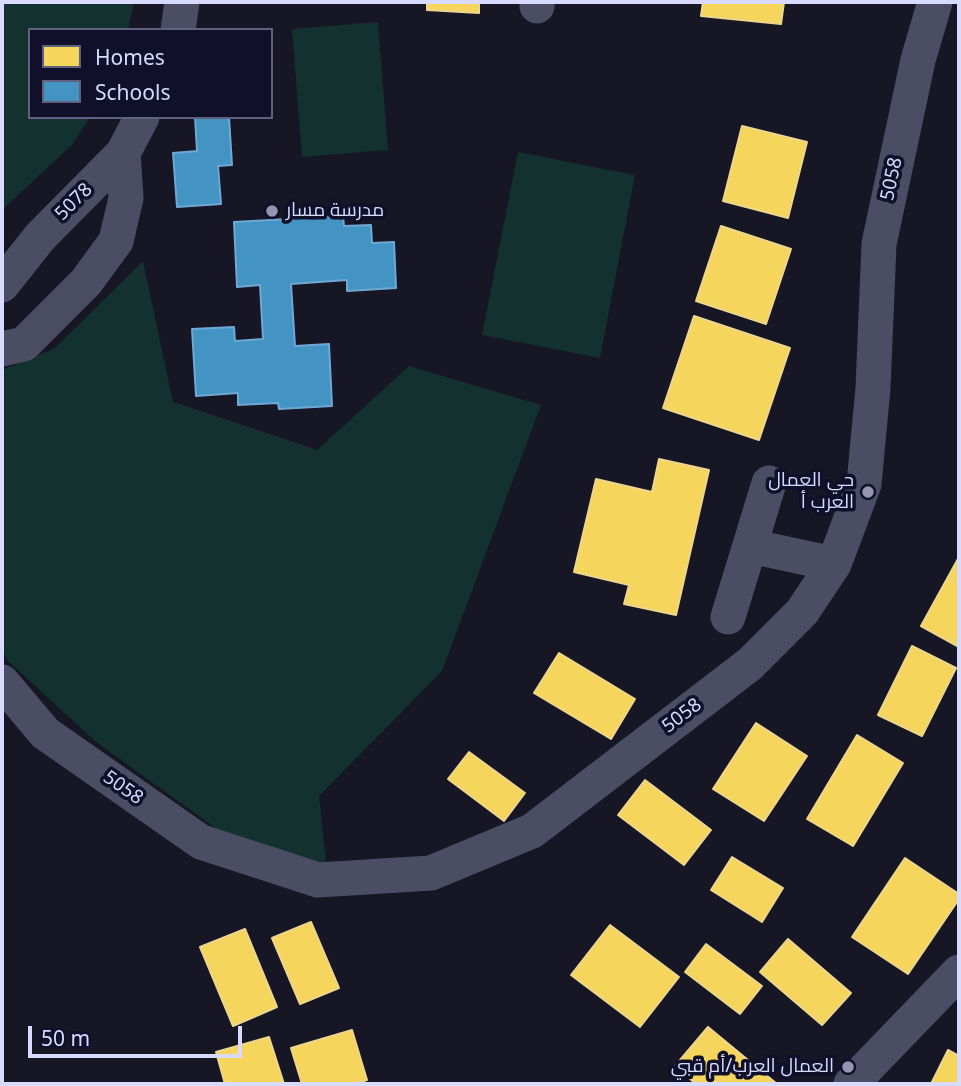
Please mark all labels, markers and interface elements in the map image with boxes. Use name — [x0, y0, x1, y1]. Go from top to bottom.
legend — [28, 28, 273, 119]
text: Homes — [95, 43, 165, 71]
text: Schools — [95, 78, 170, 106]
street label: 5058 — [876, 155, 908, 203]
street label: 5078 — [51, 179, 97, 225]
place label: مدرسة مسار — [286, 200, 384, 222]
marker: مدرسة مسار — [264, 203, 280, 219]
place label: حي العمال العرب أ — [768, 470, 854, 514]
marker: حي العمال العرب أ — [860, 484, 876, 500]
street label: 5058 — [658, 694, 706, 738]
street label: 5058 — [99, 766, 147, 810]
scale bar — [32, 1012, 245, 1056]
text: 50 m — [41, 1024, 90, 1052]
place label: العمال العرب/أم قبي — [671, 1056, 834, 1078]
marker: العمال العرب/أم قبي — [840, 1059, 856, 1075]

